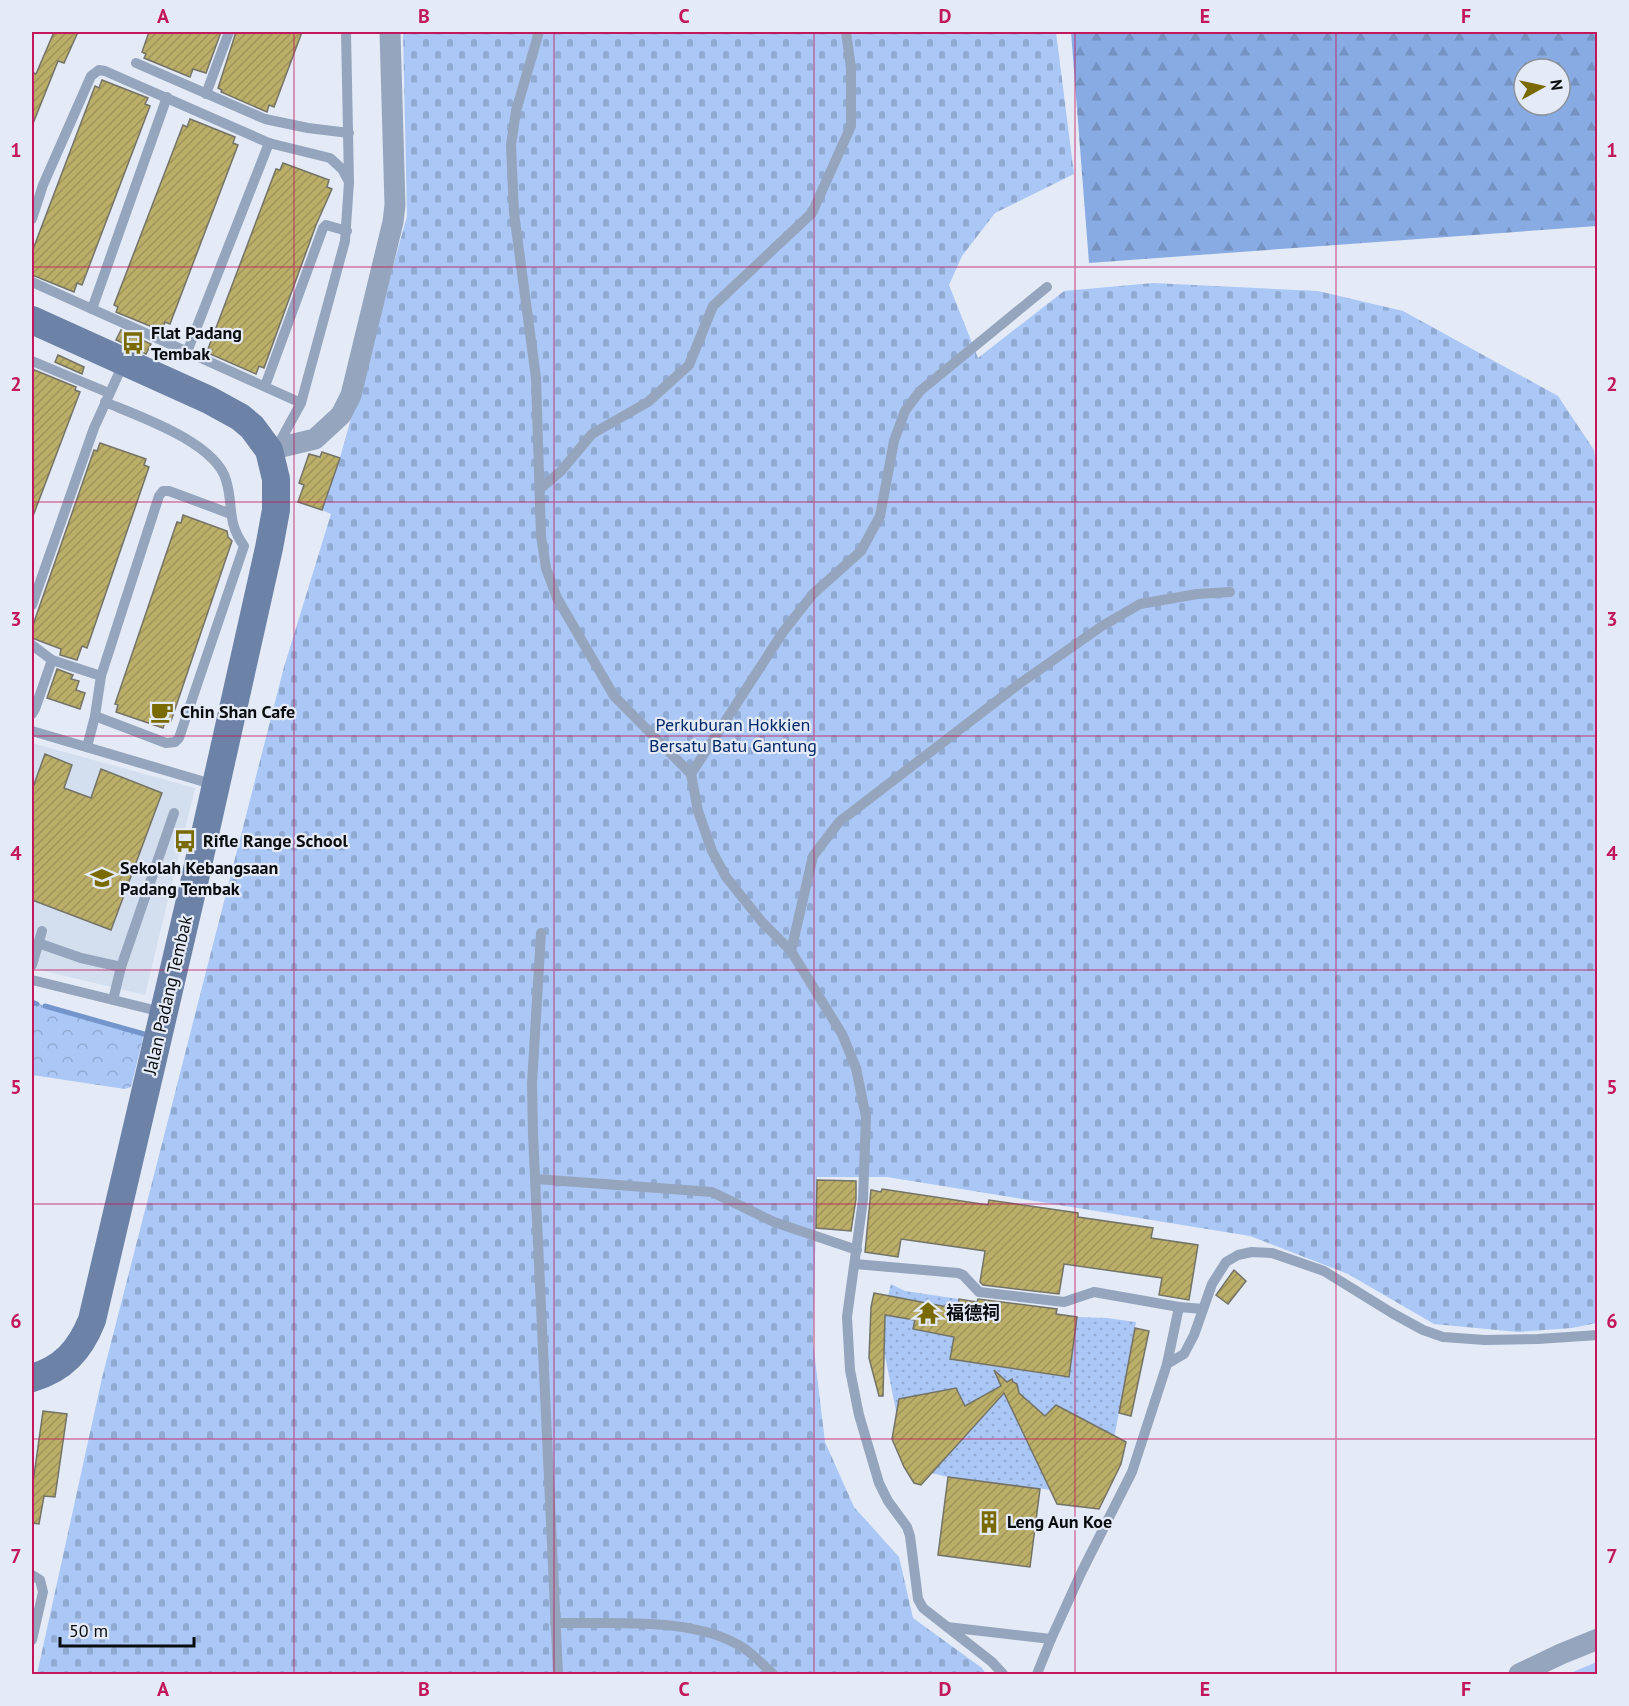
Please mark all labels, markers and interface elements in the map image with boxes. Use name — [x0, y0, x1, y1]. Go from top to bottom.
text: A — [157, 3, 170, 29]
text: B — [418, 3, 430, 29]
text: C — [678, 3, 690, 29]
text: D — [939, 3, 952, 29]
text: E — [1200, 3, 1210, 29]
text: F — [1461, 3, 1471, 29]
north arrow — [1512, 57, 1572, 117]
text: N — [1546, 78, 1567, 92]
text: 1 — [10, 137, 22, 163]
text: 1 — [1606, 137, 1618, 163]
place label: Flat Padang Tembak — [151, 321, 242, 365]
bus stop icon: Flat Padang Tembak — [120, 330, 146, 356]
text: 2 — [10, 371, 22, 397]
text: 2 — [1606, 371, 1618, 397]
text: 3 — [10, 606, 22, 632]
text: 3 — [1606, 606, 1618, 632]
cafe icon: Chin Shan Cafe — [149, 699, 175, 725]
place label: Chin Shan Cafe — [180, 700, 295, 723]
park label: Perkuburan Hokkien Bersatu Batu Gantung — [649, 713, 817, 757]
bus stop icon: Rifle Range School — [172, 828, 198, 854]
place label: Rifle Range School — [203, 829, 348, 852]
text: 4 — [10, 840, 22, 866]
text: 4 — [1606, 840, 1618, 866]
place label: Sekolah Kebangsaan Padang Tembak — [120, 856, 278, 900]
school or university icon: Sekolah Kebangsaan Padang Tembak — [89, 865, 115, 891]
street label: Jalan Padang Tembak — [138, 913, 197, 1078]
text: 5 — [10, 1074, 22, 1100]
text: 5 — [1606, 1074, 1618, 1100]
temple icon: 福德祠 — [915, 1300, 941, 1326]
place label: 福德祠 — [946, 1301, 1000, 1324]
text: 6 — [10, 1308, 22, 1334]
text: 6 — [1606, 1308, 1618, 1334]
building icon: Leng Aun Koe — [976, 1509, 1002, 1535]
place label: Leng Aun Koe — [1007, 1510, 1112, 1533]
text: 7 — [10, 1543, 22, 1569]
text: 7 — [1606, 1543, 1618, 1569]
scale bar — [60, 1610, 194, 1648]
text: 50 m — [69, 1619, 108, 1642]
text: A — [157, 1676, 170, 1702]
text: B — [418, 1676, 430, 1702]
text: C — [678, 1676, 690, 1702]
text: D — [939, 1676, 952, 1702]
text: E — [1200, 1676, 1210, 1702]
text: F — [1461, 1676, 1471, 1702]

